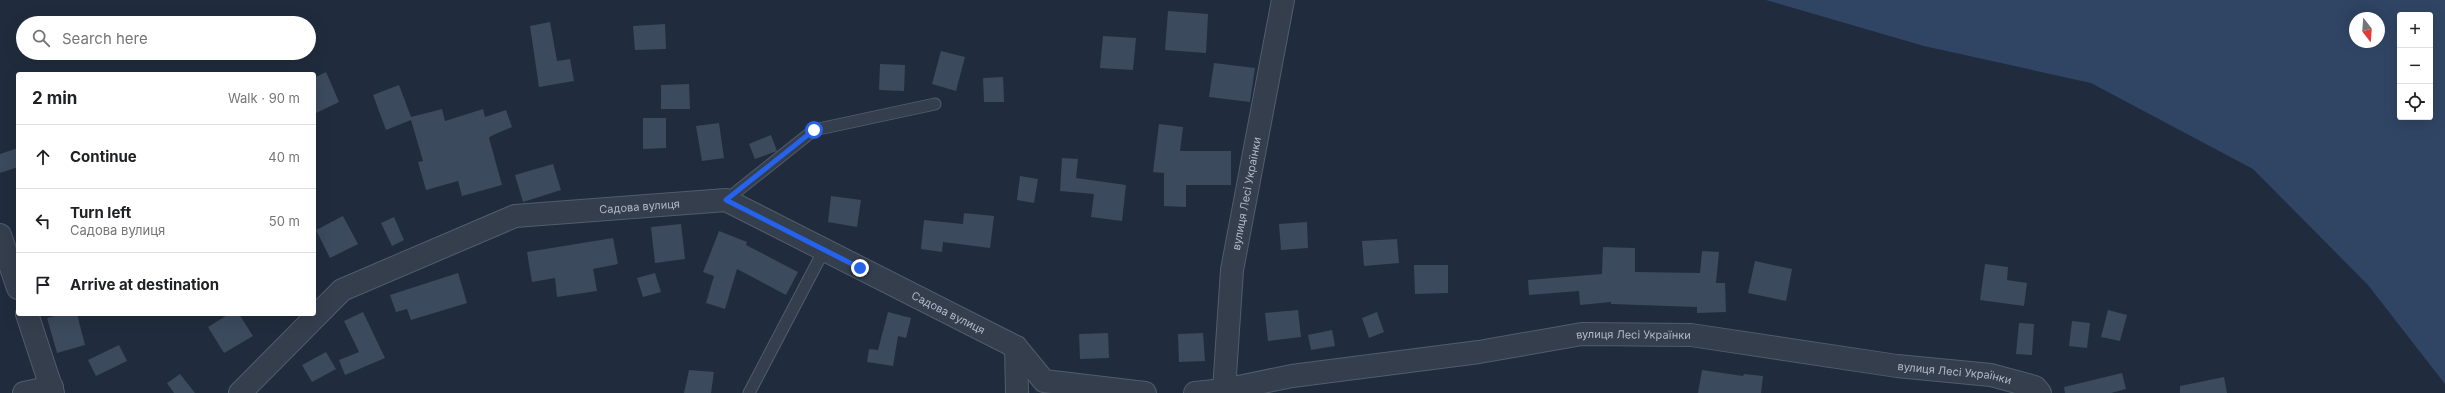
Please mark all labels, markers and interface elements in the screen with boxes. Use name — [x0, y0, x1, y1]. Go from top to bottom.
north arrow — [2349, 12, 2385, 48]
map controls — [2397, 12, 2433, 120]
button: + — [2397, 12, 2433, 48]
search box — [16, 16, 316, 60]
icon: search — [30, 27, 52, 49]
text: Search here — [62, 29, 148, 48]
button: − — [2397, 48, 2433, 84]
button: locate — [2397, 84, 2433, 120]
text: 2 min — [32, 88, 77, 108]
text: Walk · 90 m — [228, 90, 300, 106]
route start — [805, 121, 823, 139]
street label: вулиця Лесі Українки — [1229, 136, 1264, 251]
icon: ahead — [32, 146, 54, 168]
text: Continue — [70, 147, 137, 166]
text: 40 m — [268, 149, 300, 165]
street label: Садова вулиця — [599, 197, 680, 217]
text: Turn left — [70, 203, 131, 222]
icon: left — [32, 210, 54, 232]
text: 50 m — [269, 213, 300, 229]
text: Садова вулиця — [70, 222, 165, 238]
route end — [851, 259, 869, 277]
icon: arrive — [32, 274, 54, 296]
text: Arrive at destination — [70, 275, 219, 294]
street label: Садова вулиця — [909, 288, 987, 337]
street label: вулиця Лесі Українки — [1575, 327, 1691, 342]
street label: вулиця Лесі Українки — [1897, 359, 2013, 387]

